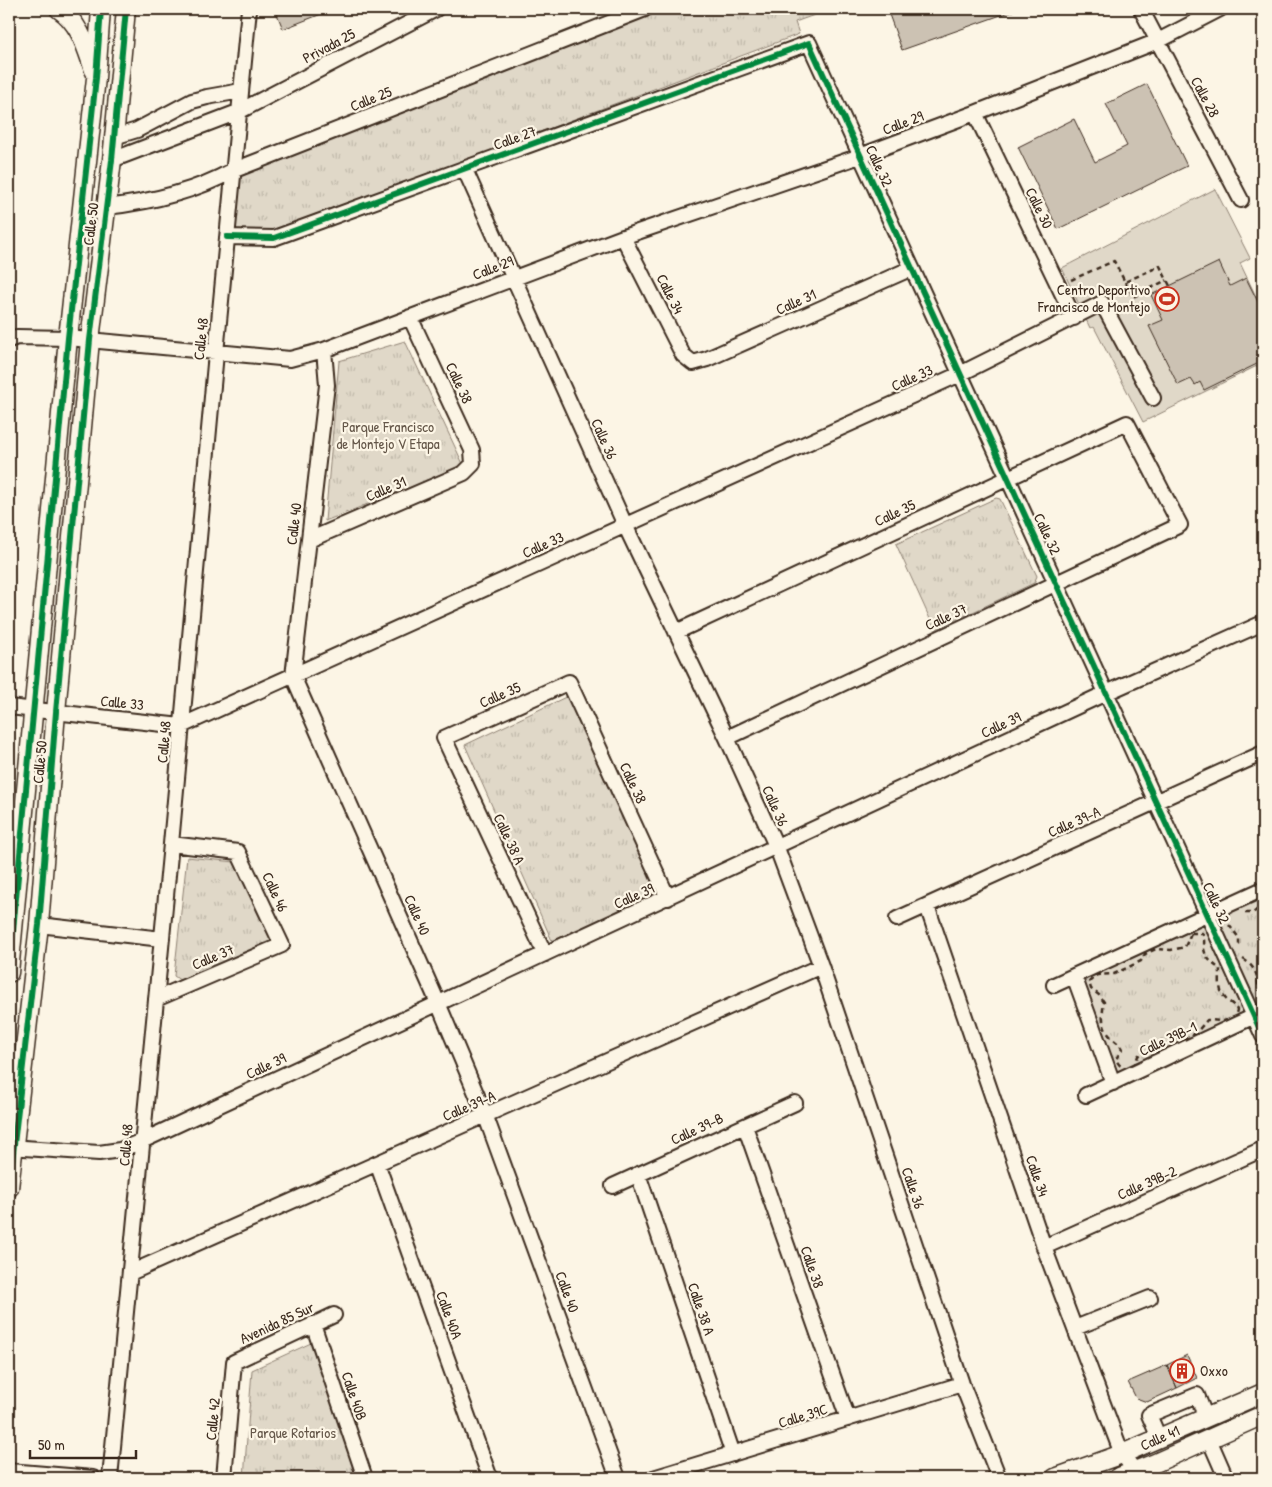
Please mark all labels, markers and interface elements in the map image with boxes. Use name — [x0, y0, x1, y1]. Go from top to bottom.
street label: Privada 25 — [299, 23, 359, 68]
street label: Calle 28 — [1186, 73, 1225, 121]
street label: Calle 25 — [347, 80, 395, 116]
street label: Calle 29 — [879, 105, 927, 140]
street label: Calle 27 — [490, 120, 539, 155]
street label: Calle 32 — [861, 142, 898, 190]
street label: Calle 30 — [1020, 184, 1059, 232]
street label: Calle 50 — [77, 201, 104, 247]
street label: Calle 29 — [469, 250, 517, 285]
street label: Calle 34 — [651, 270, 690, 318]
place label: Centro Deportivo Francisco de Montejo — [1037, 279, 1150, 317]
street label: Calle 31 — [772, 283, 819, 320]
sports icon: Centro Deportivo Francisco de Montejo — [1154, 286, 1180, 312]
street label: Calle 48 — [188, 317, 213, 361]
street label: Calle 38 — [441, 359, 478, 407]
street label: Calle 33 — [888, 359, 936, 396]
street label: Calle 36 — [586, 415, 623, 463]
park label: Parque Francisco de Montejo V Etapa — [336, 416, 440, 454]
street label: Calle 31 — [362, 471, 409, 506]
street label: Calle 35 — [871, 494, 919, 531]
street label: Calle 40 — [281, 501, 307, 546]
street label: Calle 32 — [1029, 510, 1066, 558]
street label: Calle 33 — [519, 526, 567, 563]
street label: Calle 37 — [921, 598, 970, 635]
street label: Calle 35 — [476, 676, 524, 713]
street label: Calle 33 — [99, 690, 145, 715]
street label: Calle 39 — [977, 706, 1025, 743]
street label: Calle 48 — [151, 720, 176, 764]
street label: Calle 50 — [27, 739, 52, 784]
street label: Calle 38 — [615, 759, 652, 807]
street label: Calle 36 — [757, 782, 794, 830]
street label: Calle 39-A — [1044, 800, 1104, 842]
street label: Calle 38 A — [489, 810, 531, 868]
street label: Calle 46 — [257, 868, 294, 915]
street label: Calle 39 — [610, 877, 658, 914]
street label: Calle 32 — [1198, 879, 1235, 927]
street label: Calle 40 — [399, 891, 436, 939]
street label: Calle 37 — [188, 938, 237, 975]
street label: Calle 39B-1 — [1136, 1016, 1200, 1061]
street label: Calle 39 — [242, 1047, 290, 1084]
street label: Calle 39-A — [439, 1085, 499, 1126]
street label: Calle 39-B — [667, 1107, 727, 1150]
street label: Calle 48 — [113, 1123, 138, 1167]
street label: Calle 34 — [1021, 1152, 1054, 1200]
street label: Calle 39B-2 — [1114, 1160, 1180, 1205]
street label: Calle 36 — [897, 1164, 930, 1211]
street label: Calle 38 — [796, 1243, 829, 1291]
street label: Calle 40 — [550, 1268, 585, 1316]
street label: Calle 38 A — [683, 1280, 720, 1338]
street label: Calle 40A — [431, 1288, 468, 1342]
street label: Avenida 85 Sur — [236, 1296, 317, 1349]
building icon: Oxxo — [1169, 1358, 1195, 1384]
place label: Oxxo — [1200, 1360, 1228, 1381]
street label: Calle 40B — [336, 1369, 373, 1423]
street label: Calle 42 — [200, 1397, 225, 1441]
street label: Calle 39C — [776, 1398, 830, 1433]
street label: Calle 41 — [1137, 1420, 1183, 1455]
park label: Parque Rotarios — [250, 1422, 336, 1443]
scale bar — [30, 1427, 136, 1459]
text: 50 m — [38, 1434, 65, 1455]

